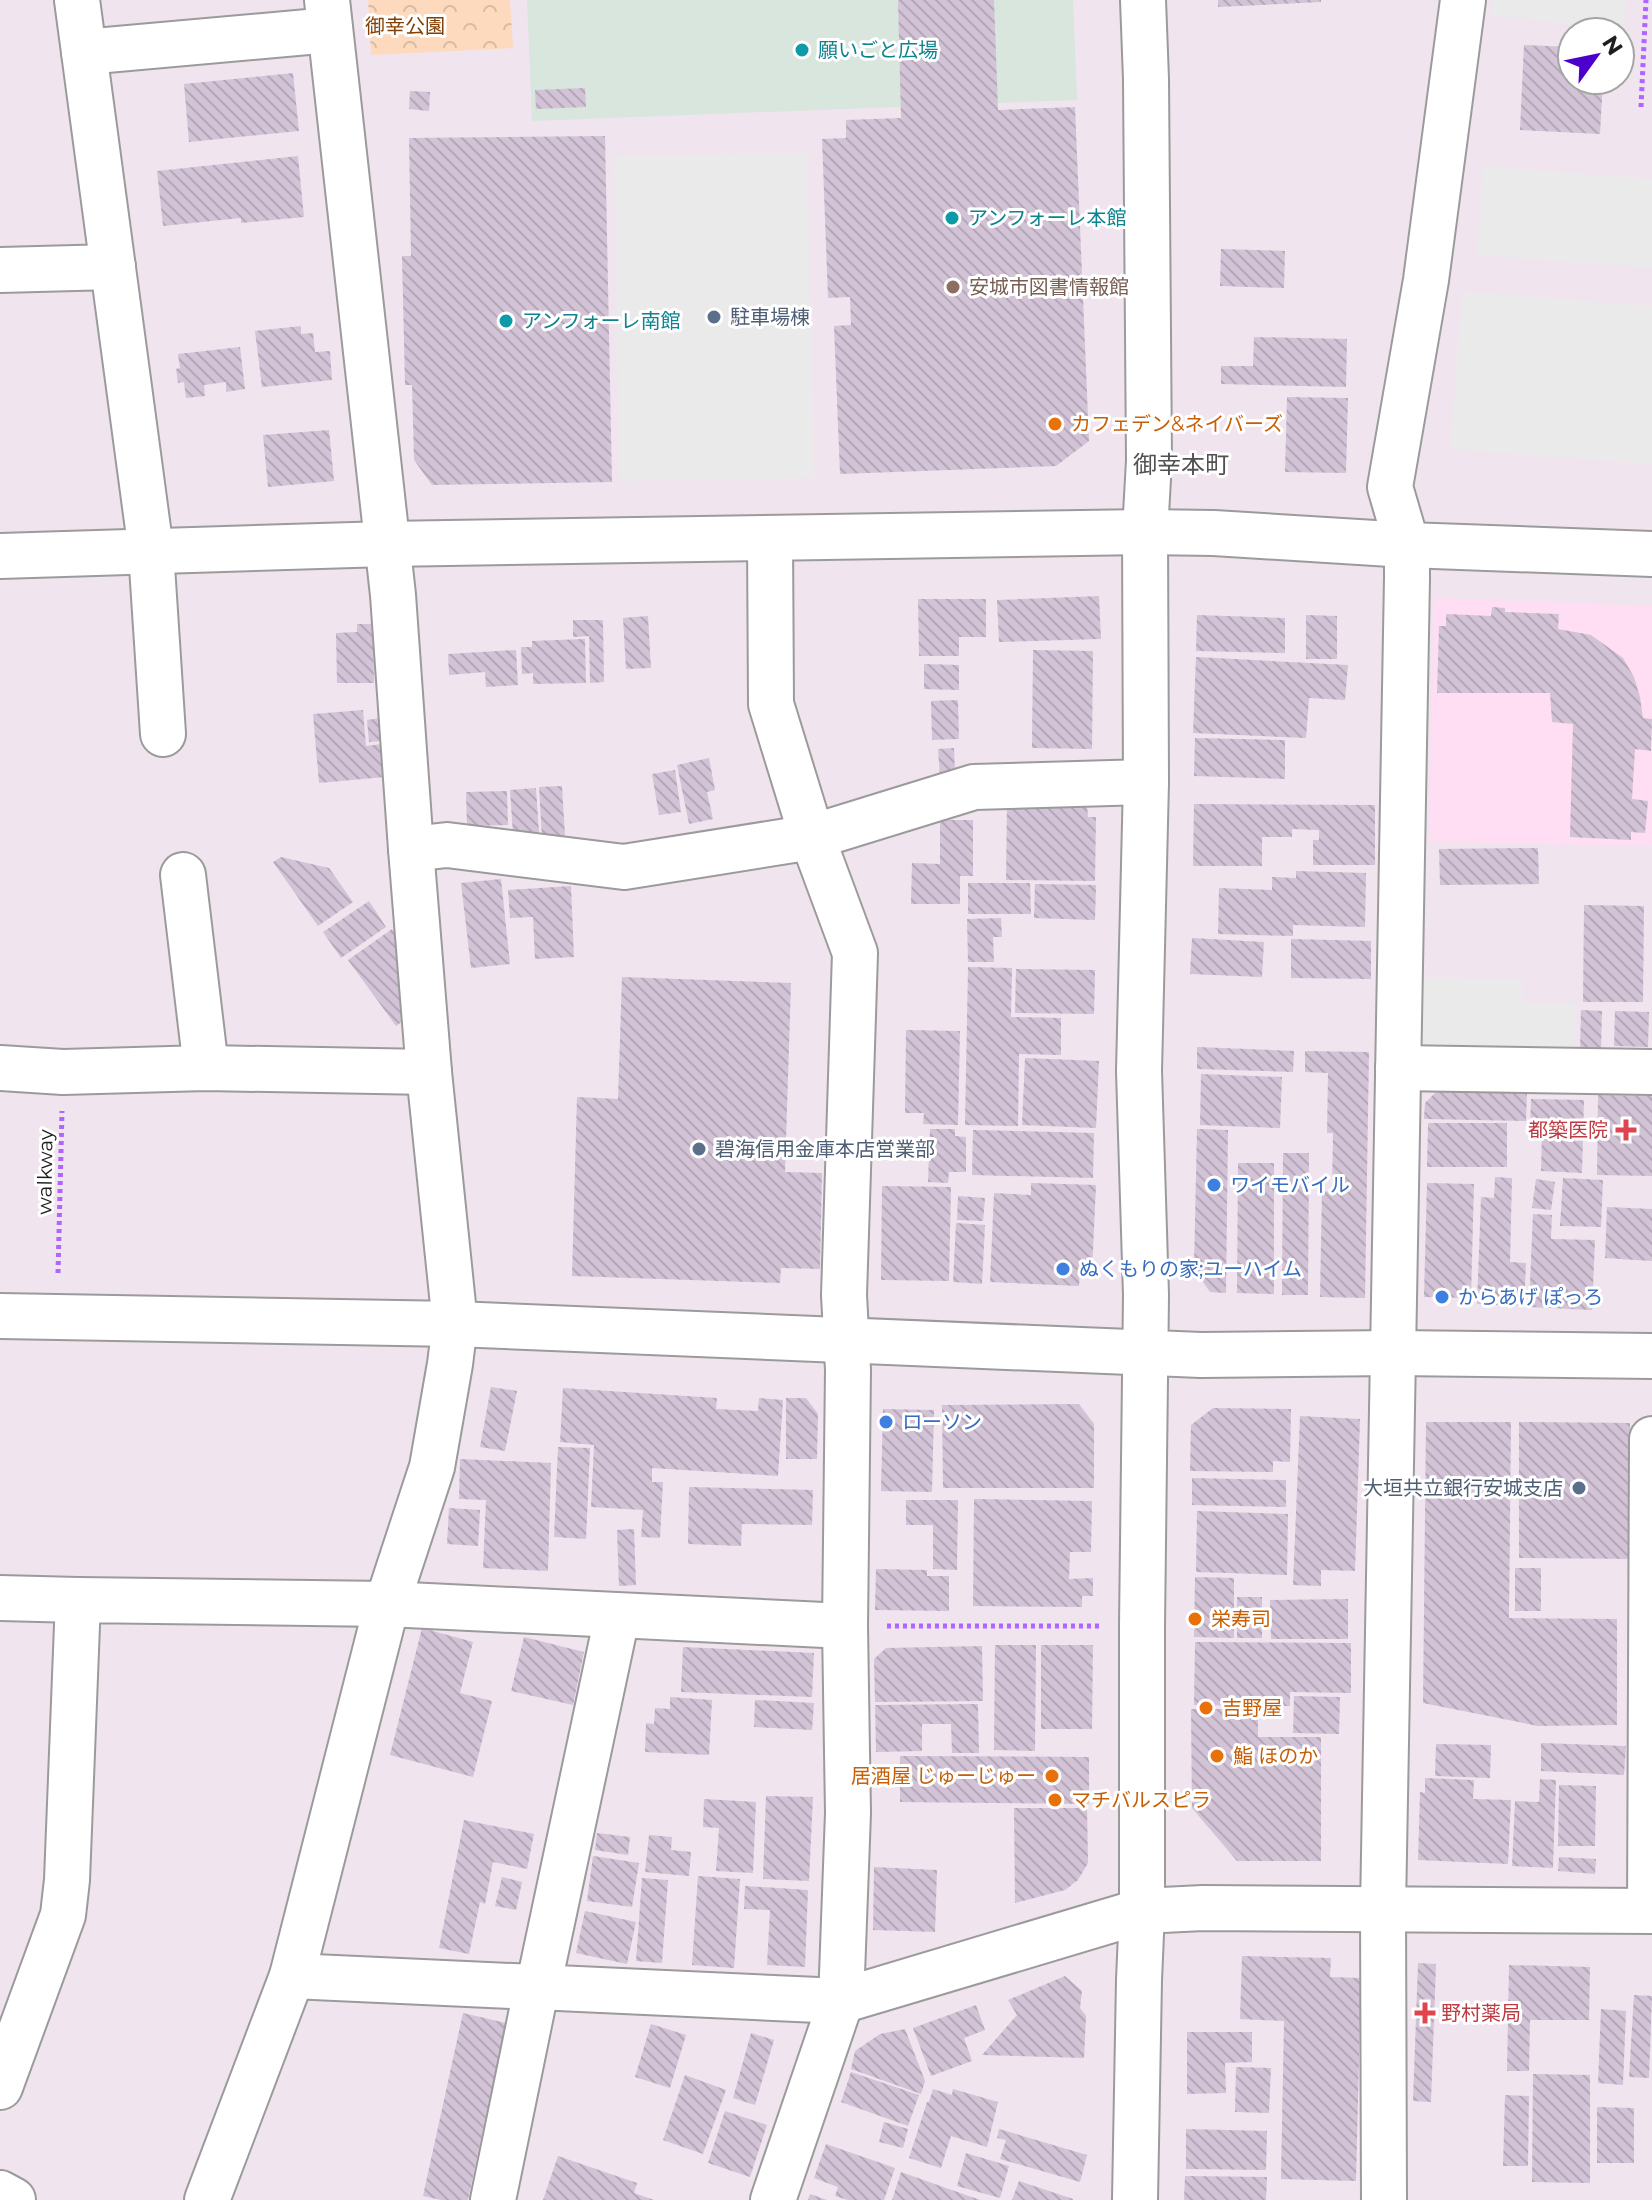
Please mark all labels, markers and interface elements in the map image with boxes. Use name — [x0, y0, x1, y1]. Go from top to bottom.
park label: 御幸公園 — [365, 14, 445, 38]
north arrow — [1556, 16, 1636, 96]
text: N — [1596, 31, 1629, 60]
place label: 願いごと広場 — [818, 38, 938, 62]
marker: 願いごと広場 — [793, 41, 811, 59]
place label: アンフォーレ本館 — [968, 206, 1127, 230]
marker: アンフォーレ本館 — [943, 209, 961, 227]
place label: 安城市図書情報館 — [969, 275, 1129, 299]
marker: 安城市図書情報館 — [944, 278, 962, 296]
place label: 駐車場棟 — [730, 305, 810, 329]
marker: 駐車場棟 — [705, 308, 723, 326]
place label: アンフォーレ南館 — [522, 309, 681, 333]
marker: アンフォーレ南館 — [497, 312, 515, 330]
place label: カフェデン&ネイバーズ — [1071, 412, 1283, 436]
marker: カフェデン&ネイバーズ — [1046, 415, 1064, 433]
district label: 御幸本町 — [1133, 450, 1229, 479]
place label: 都築医院 — [1528, 1118, 1608, 1142]
marker: 都築医院 — [1615, 1119, 1637, 1141]
street label: walkway — [32, 1129, 58, 1215]
place label: 碧海信用金庫本店営業部 — [715, 1137, 935, 1161]
marker: 碧海信用金庫本店営業部 — [690, 1140, 708, 1158]
place label: ワイモバイル — [1230, 1173, 1350, 1197]
marker: ワイモバイル — [1205, 1176, 1223, 1194]
place label: ぬくもりの家;ユーハイム — [1079, 1257, 1302, 1281]
marker: ぬくもりの家;ユーハイム — [1054, 1260, 1072, 1278]
place label: からあげ ぽっろ — [1458, 1285, 1603, 1309]
marker: からあげ ぽっろ — [1433, 1288, 1451, 1306]
place label: ローソン — [902, 1410, 982, 1434]
marker: ローソン — [877, 1413, 895, 1431]
place label: 大垣共立銀行安城支店 — [1363, 1476, 1563, 1500]
marker: 大垣共立銀行安城支店 — [1570, 1479, 1588, 1497]
place label: 栄寿司 — [1211, 1607, 1271, 1631]
marker: 栄寿司 — [1186, 1610, 1204, 1628]
place label: 吉野屋 — [1222, 1696, 1282, 1720]
marker: 吉野屋 — [1197, 1699, 1215, 1717]
place label: 鮨 ほのか — [1233, 1744, 1318, 1768]
marker: 鮨 ほのか — [1208, 1747, 1226, 1765]
place label: 居酒屋 じゅーじゅー — [851, 1764, 1036, 1788]
marker: 居酒屋 じゅーじゅー — [1043, 1767, 1061, 1785]
place label: マチバルスピラ — [1071, 1788, 1211, 1812]
marker: マチバルスピラ — [1046, 1791, 1064, 1809]
place label: 野村薬局 — [1441, 2001, 1521, 2025]
marker: 野村薬局 — [1416, 2004, 1434, 2022]

